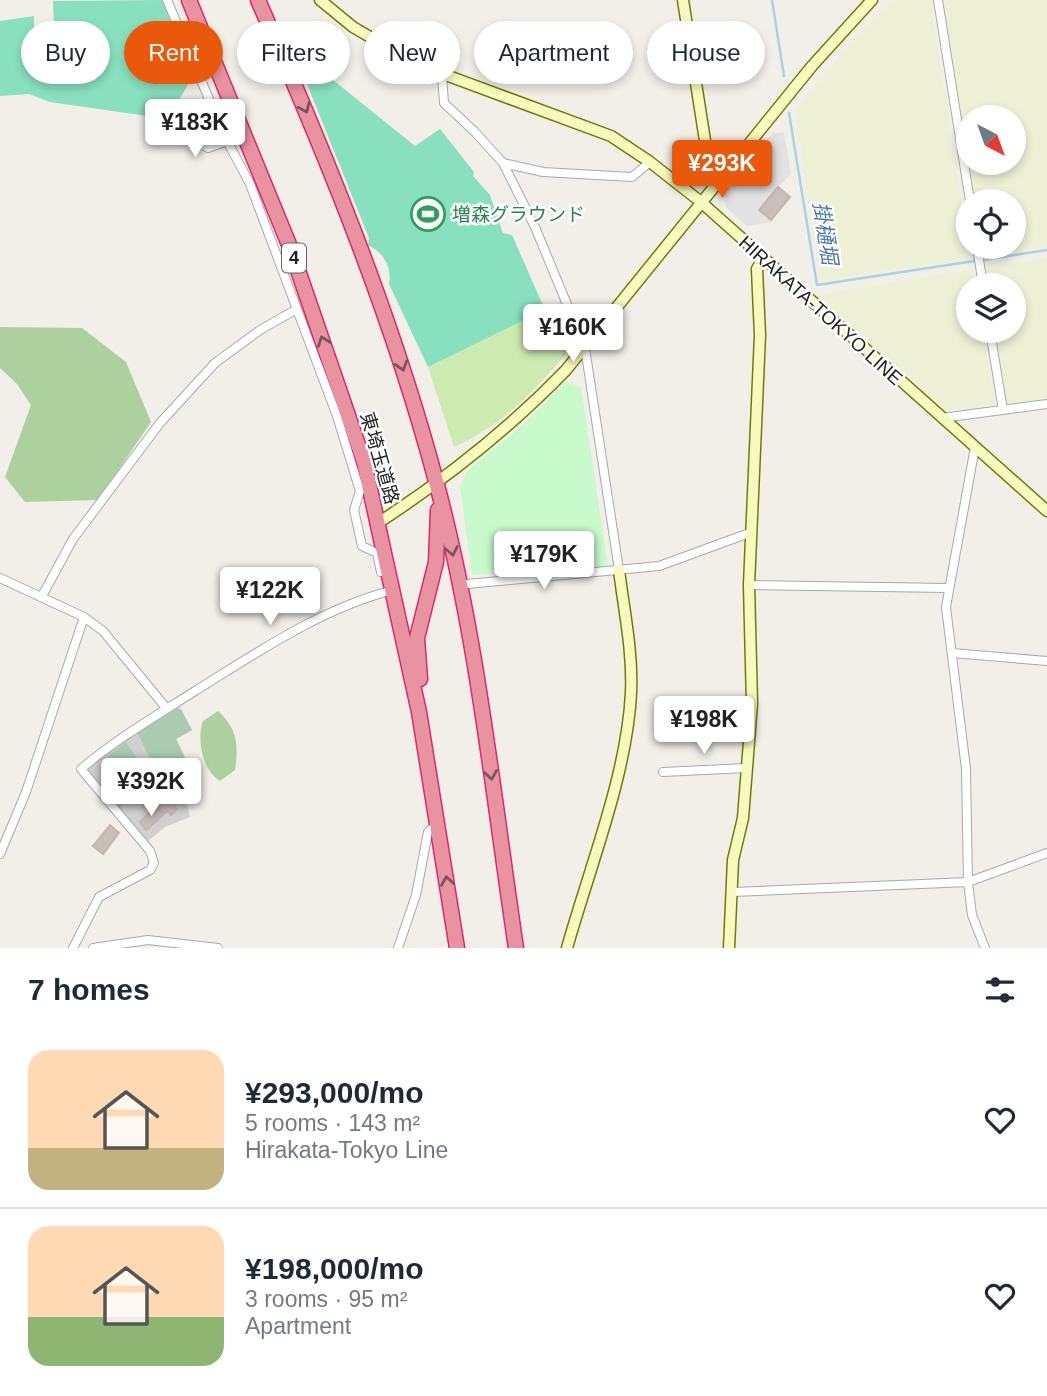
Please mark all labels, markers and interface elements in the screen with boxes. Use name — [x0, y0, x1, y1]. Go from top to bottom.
chip: Buy — [21, 21, 110, 84]
chip: Rent — [124, 21, 223, 84]
chip: Filters — [237, 21, 350, 84]
chip: New — [364, 21, 460, 84]
chip: Apartment — [474, 21, 633, 84]
chip: House — [647, 21, 765, 84]
pin: ¥183K — [146, 100, 244, 159]
one-way arrow — [297, 100, 311, 113]
north arrow — [956, 105, 1026, 175]
map controls — [956, 105, 1026, 343]
text: ¥183K — [161, 109, 229, 135]
pin: ¥293K — [673, 140, 771, 200]
text: ¥293K — [688, 150, 756, 176]
button: locate — [956, 189, 1026, 259]
sports icon: 増森グラウンド — [409, 195, 447, 233]
water label: 掛樋堀 — [809, 200, 842, 269]
place label: 増森グラウンド — [452, 204, 585, 225]
street label: HIRAKATA-TOKYO LINE — [735, 232, 907, 389]
road number: 4 — [282, 244, 306, 272]
button: layers — [956, 273, 1026, 343]
pin: ¥160K — [524, 304, 622, 364]
text: ¥160K — [539, 314, 607, 340]
one-way arrow — [317, 335, 331, 347]
one-way arrow — [393, 360, 408, 372]
street label: 東埼玉道路 — [356, 410, 403, 507]
pin: ¥179K — [495, 532, 593, 591]
text: ¥179K — [510, 541, 578, 567]
one-way arrow — [444, 545, 459, 557]
pin: ¥122K — [221, 568, 319, 627]
text: ¥122K — [236, 577, 304, 603]
pin: ¥198K — [655, 696, 753, 756]
text: ¥198K — [670, 706, 738, 732]
pin: ¥392K — [102, 758, 200, 818]
text: ¥392K — [117, 768, 185, 794]
one-way arrow — [483, 769, 498, 781]
one-way arrow — [439, 875, 454, 886]
icon: filters — [981, 971, 1019, 1009]
text: 7 homes — [28, 973, 150, 1006]
text: ¥293,000/mo — [245, 1076, 423, 1109]
icon: home — [84, 1078, 168, 1162]
icon: heart — [981, 1101, 1019, 1139]
text: 5 rooms · 143 m² — [245, 1110, 420, 1136]
text: Hirakata-Tokyo Line — [245, 1137, 448, 1163]
text: ¥198,000/mo — [245, 1252, 423, 1285]
icon: home — [84, 1254, 168, 1338]
icon: heart — [981, 1277, 1019, 1315]
text: 3 rooms · 95 m² — [245, 1286, 407, 1312]
text: Apartment — [245, 1313, 351, 1339]

